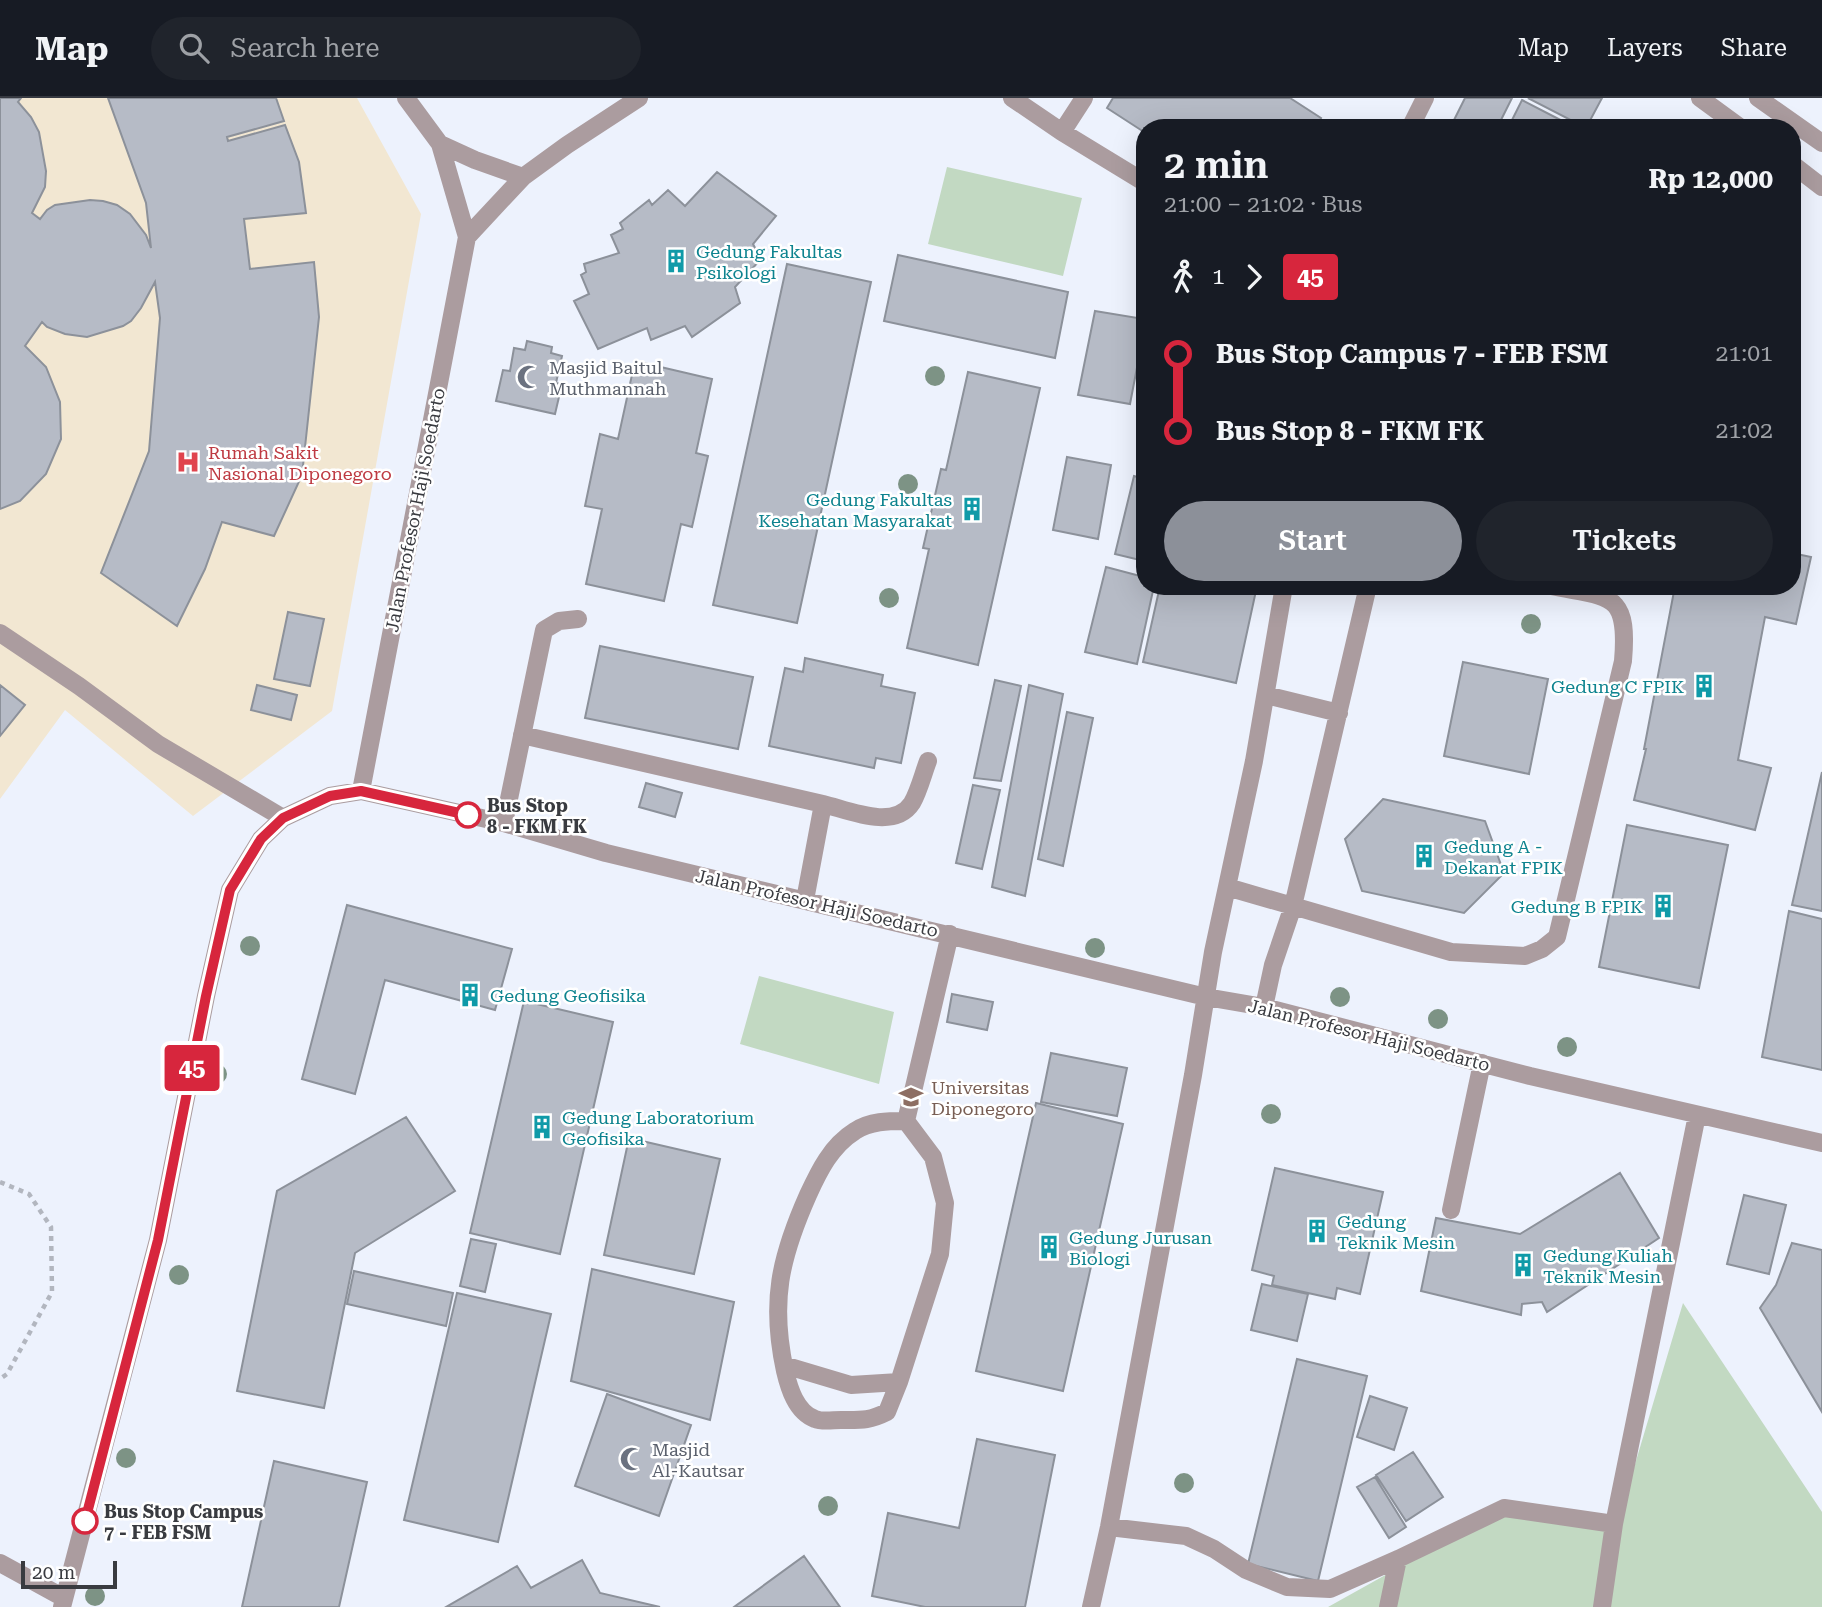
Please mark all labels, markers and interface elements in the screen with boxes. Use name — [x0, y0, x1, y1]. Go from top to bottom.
search box — [151, 17, 641, 80]
text: Map — [35, 29, 109, 68]
icon: search — [175, 29, 213, 67]
text: Search here — [231, 33, 380, 63]
text: Map — [1518, 34, 1569, 62]
text: Layers — [1607, 34, 1683, 62]
text: Share — [1721, 34, 1787, 62]
text: 2 min — [1164, 143, 1269, 187]
text: Rp 12,000 — [1648, 164, 1773, 194]
text: 21:00 – 21:02 · Bus — [1164, 191, 1362, 218]
place label: Gedung Fakultas Psikologi — [696, 241, 842, 283]
building icon: Gedung Fakultas Psikologi — [662, 247, 690, 275]
icon: walk — [1164, 258, 1202, 296]
icon: forward — [1235, 258, 1273, 296]
text: 1 — [1212, 263, 1225, 290]
text: 45 — [1297, 263, 1324, 291]
text: Bus Stop Campus 7 - FEB FSM — [1216, 339, 1608, 369]
text: 21:01 — [1716, 340, 1773, 367]
place label: Masjid Baitul Muthmannah — [549, 357, 667, 399]
mosque icon: Masjid Baitul Muthmannah — [515, 363, 543, 391]
street label: Jalan Profesor Haji Soedarto — [381, 386, 449, 634]
text: Bus Stop 8 - FKM FK — [1216, 416, 1484, 446]
text: 21:02 — [1716, 417, 1773, 444]
place label: Rumah Sakit Nasional Diponegoro — [208, 442, 392, 484]
hospital icon: Rumah Sakit Nasional Diponegoro — [174, 448, 202, 476]
place label: Gedung Fakultas Kesehatan Masyarakat — [758, 489, 952, 531]
building icon: Gedung Fakultas Kesehatan Masyarakat — [958, 495, 986, 523]
button: Start — [1164, 501, 1462, 581]
button: Tickets — [1476, 501, 1773, 581]
building icon: Gedung C FPIK — [1690, 672, 1718, 700]
place label: Gedung C FPIK — [1551, 676, 1684, 697]
place label: Bus Stop 8 - FKM FK — [487, 795, 587, 837]
marker: Bus Stop 8 - FKM FK — [455, 802, 481, 828]
place label: Gedung A - Dekanat FPIK — [1444, 836, 1563, 878]
building icon: Gedung A - Dekanat FPIK — [1410, 842, 1438, 870]
street label: Jalan Profesor Haji Soedarto — [694, 865, 940, 941]
building icon: Gedung B FPIK — [1649, 892, 1677, 920]
place label: Gedung B FPIK — [1511, 896, 1643, 917]
building icon: Gedung Geofisika — [456, 981, 484, 1009]
place label: Gedung Geofisika — [490, 985, 646, 1006]
street label: Jalan Profesor Haji Soedarto — [1246, 995, 1492, 1075]
line badge: 45 — [160, 1045, 224, 1091]
text: 45 — [179, 1054, 205, 1082]
place label: Universitas Diponegoro — [931, 1077, 1034, 1119]
school or university icon: Universitas Diponegoro — [897, 1083, 925, 1111]
place label: Gedung Laboratorium Geofisika — [562, 1107, 754, 1149]
building icon: Gedung Laboratorium Geofisika — [528, 1113, 556, 1141]
place label: Gedung Teknik Mesin — [1337, 1211, 1455, 1253]
building icon: Gedung Teknik Mesin — [1303, 1217, 1331, 1245]
place label: Gedung Jurusan Biologi — [1069, 1227, 1212, 1269]
building icon: Gedung Jurusan Biologi — [1035, 1233, 1063, 1261]
place label: Gedung Kuliah Teknik Mesin — [1543, 1245, 1673, 1287]
building icon: Gedung Kuliah Teknik Mesin — [1509, 1251, 1537, 1279]
place label: Masjid Al-Kautsar — [652, 1439, 744, 1481]
mosque icon: Masjid Al-Kautsar — [618, 1445, 646, 1473]
place label: Bus Stop Campus 7 - FEB FSM — [104, 1501, 263, 1543]
marker: Bus Stop Campus 7 - FEB FSM — [72, 1508, 98, 1534]
scale bar — [21, 1558, 117, 1590]
text: 20 m — [32, 1561, 75, 1584]

